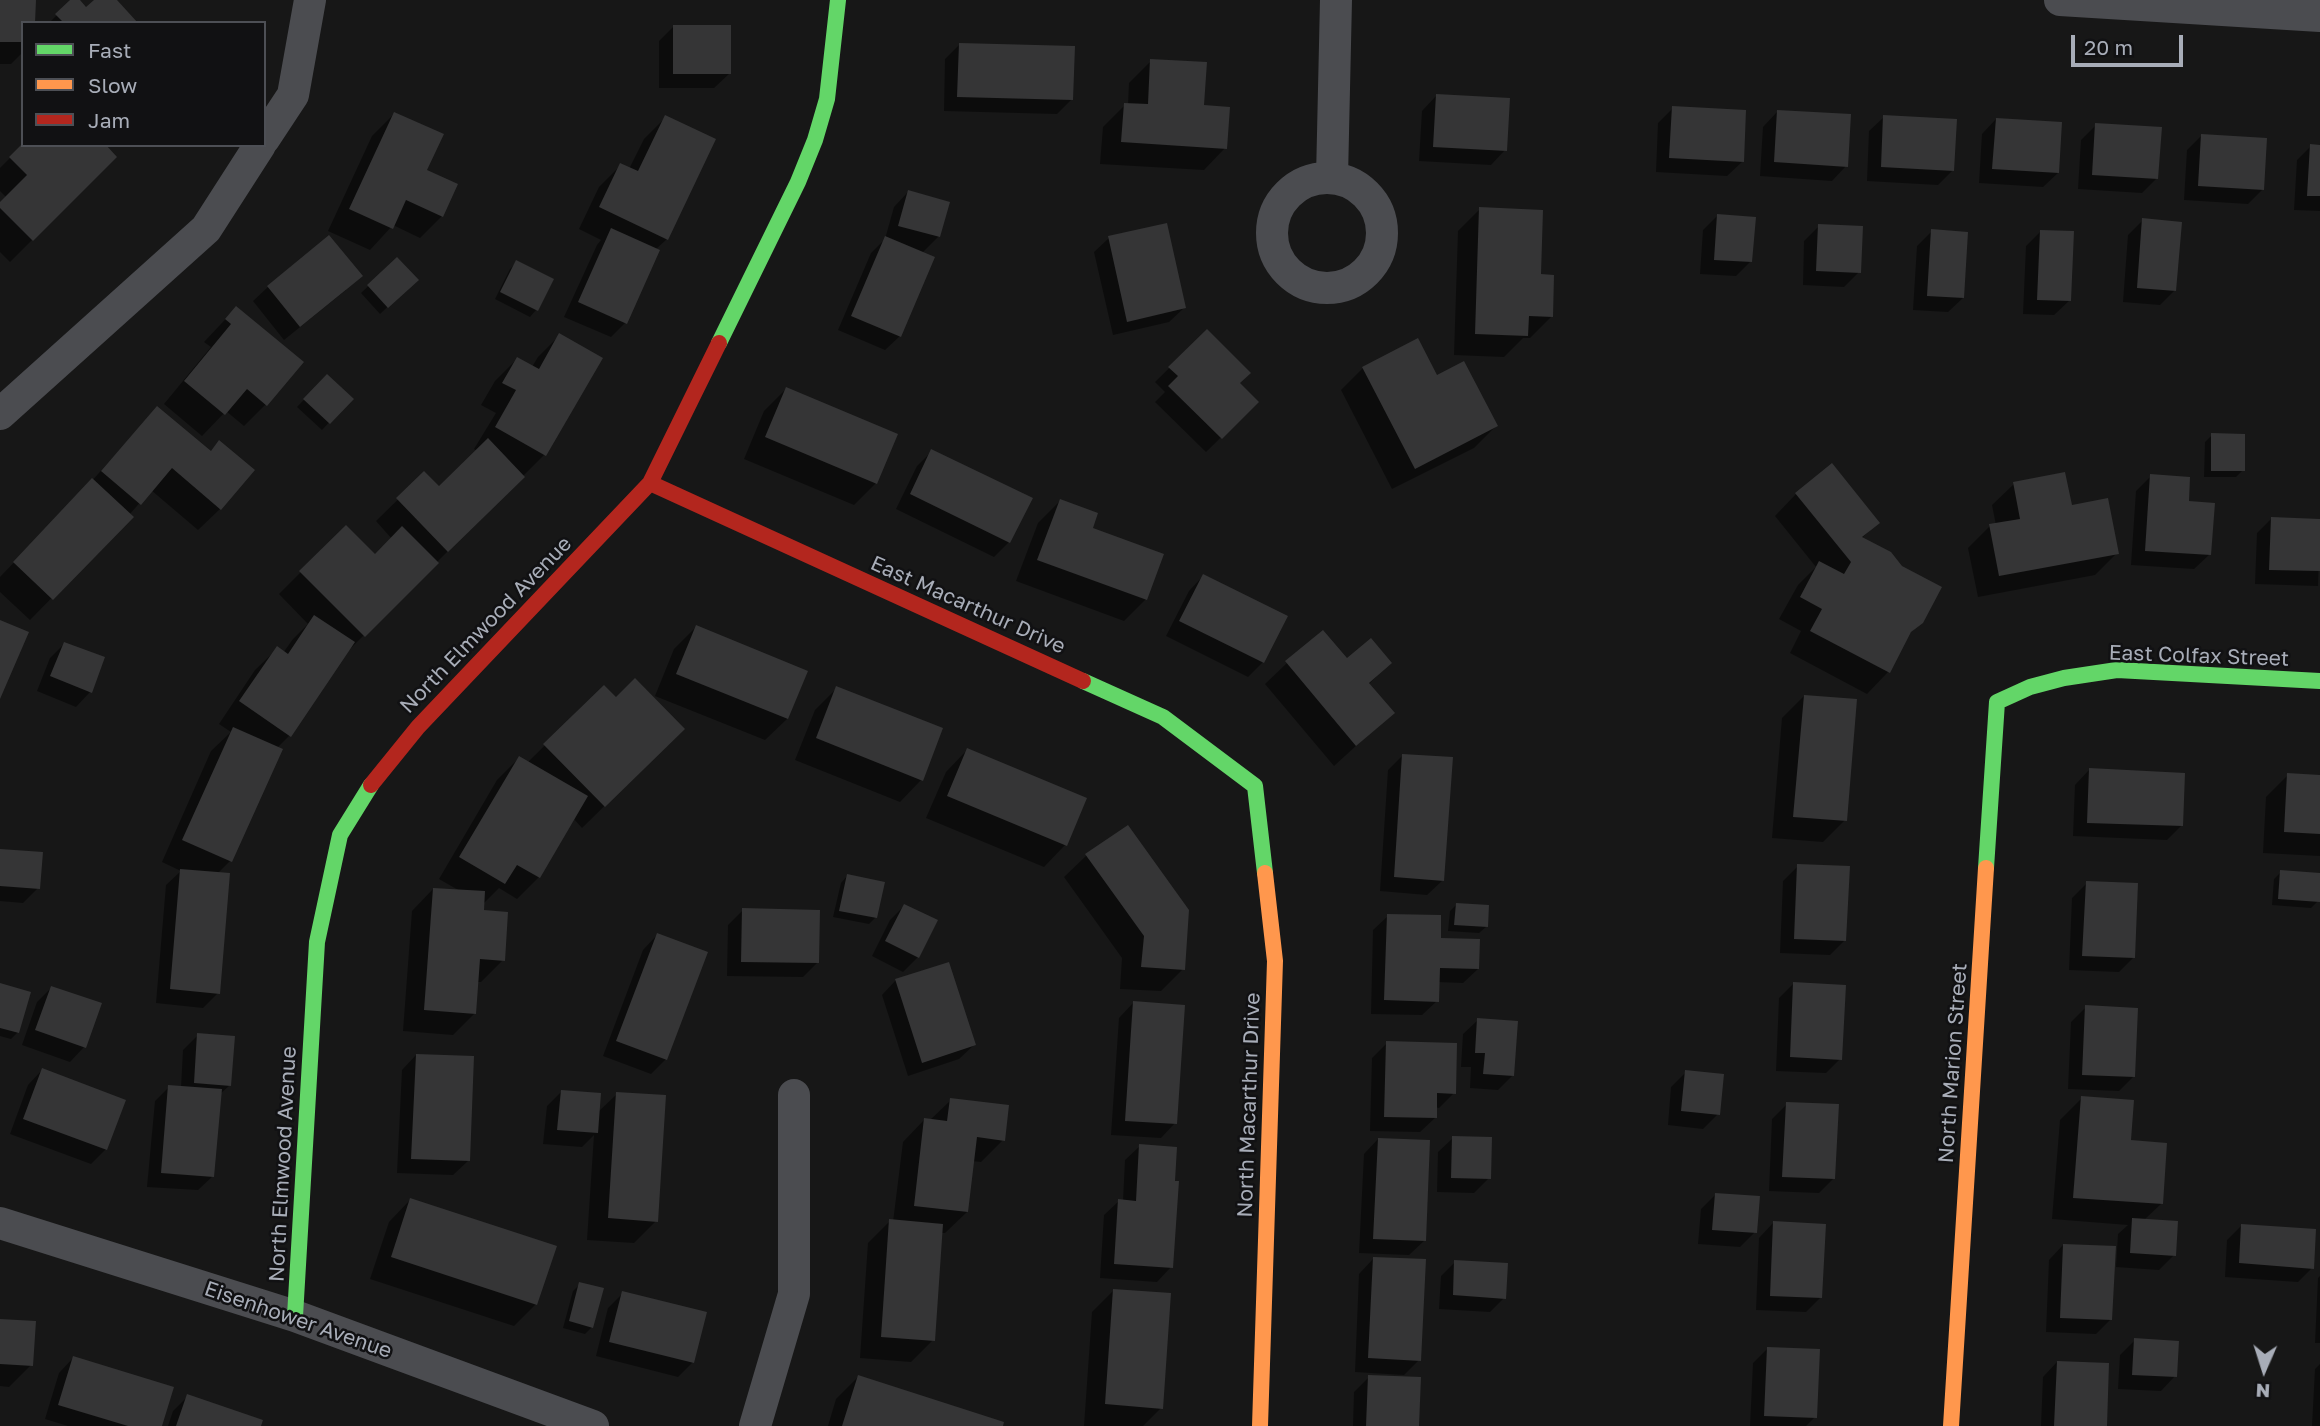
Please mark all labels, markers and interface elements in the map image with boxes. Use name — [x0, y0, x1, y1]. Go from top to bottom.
legend — [21, 21, 266, 147]
scale bar — [2075, 21, 2187, 65]
text: 20 m — [2084, 34, 2133, 60]
text: Fast — [88, 37, 131, 63]
text: Slow — [88, 72, 137, 98]
text: Jam — [88, 107, 130, 133]
street label: North Elmwood Avenue — [395, 531, 577, 719]
street label: East Macarthur Drive — [867, 551, 1069, 659]
street label: East Colfax Street — [2108, 640, 2290, 672]
street label: North Marion Street — [1933, 962, 1973, 1164]
street label: North Macarthur Drive — [1232, 992, 1266, 1218]
street label: North Elmwood Avenue — [264, 1046, 302, 1282]
street label: Eisenhower Avenue — [201, 1276, 395, 1364]
north arrow — [2229, 1335, 2299, 1405]
text: N — [2255, 1380, 2271, 1403]

